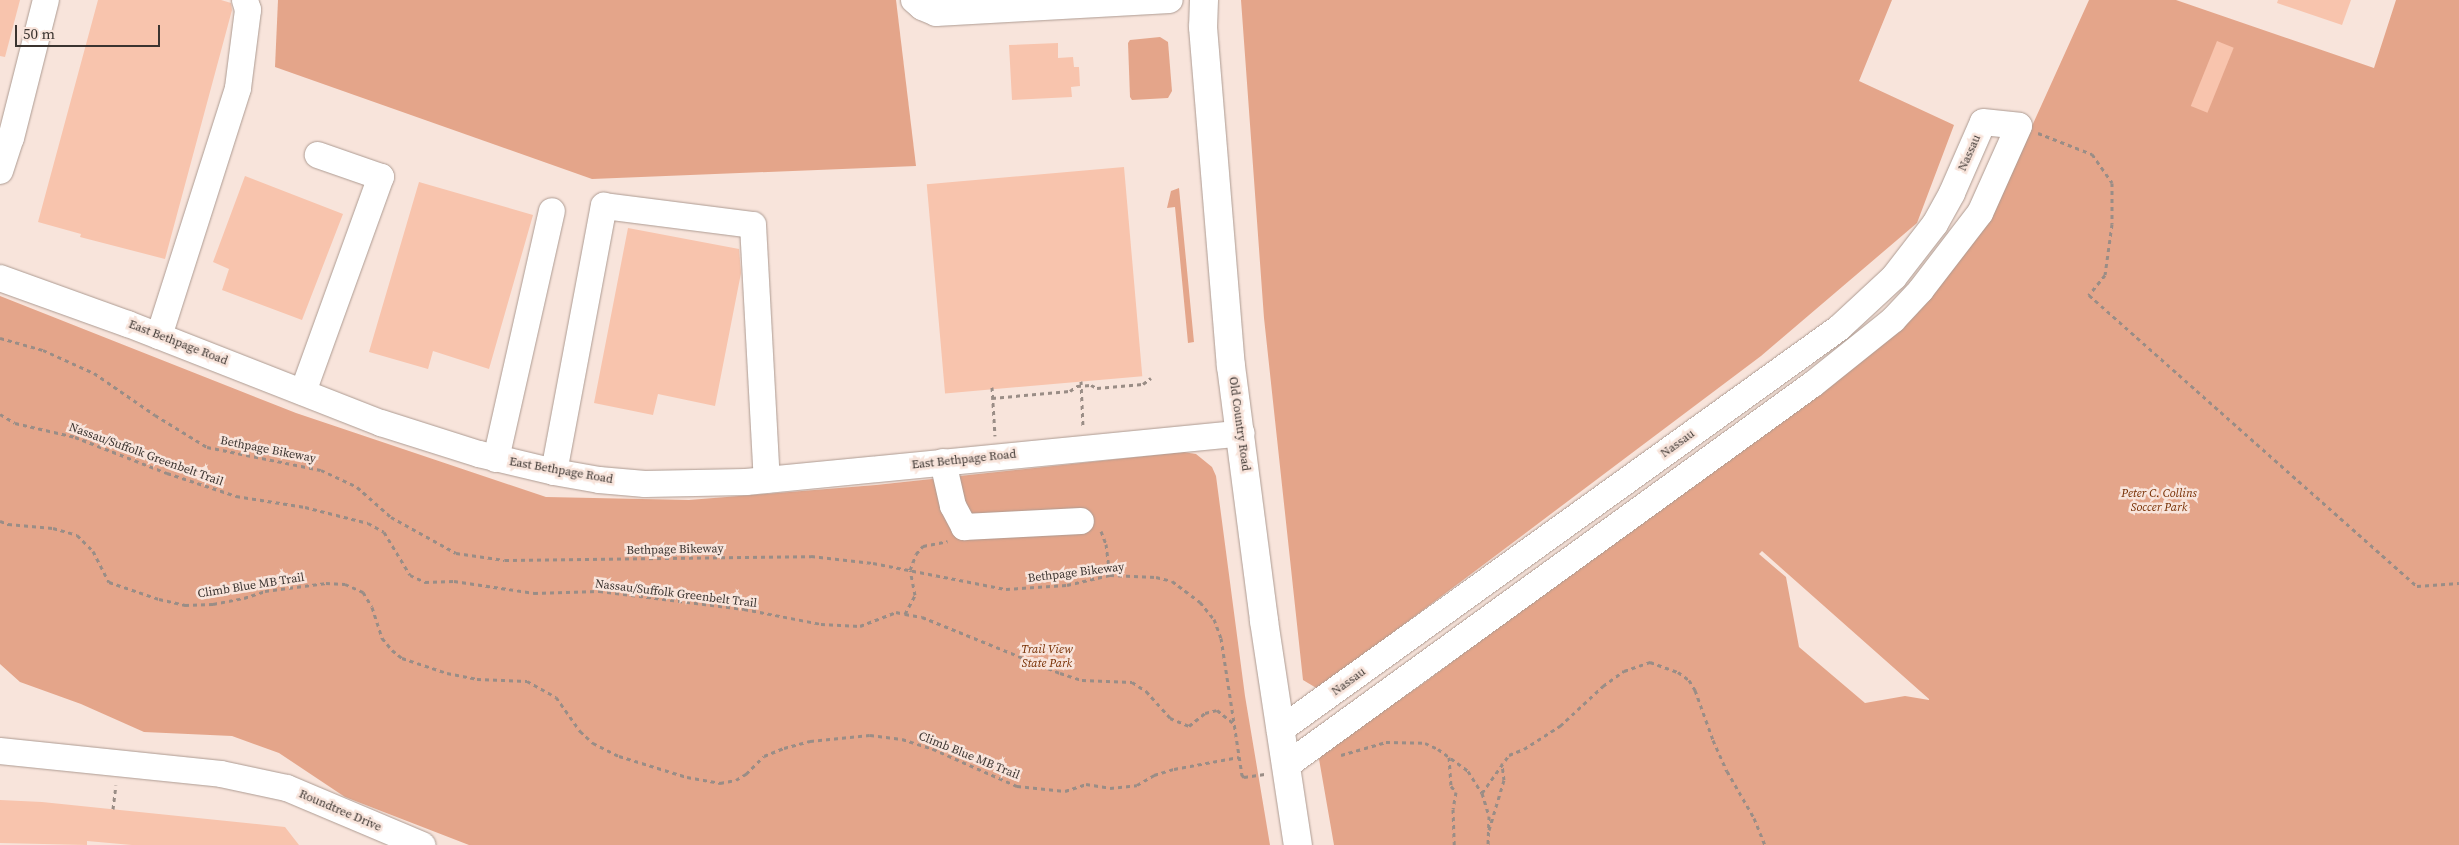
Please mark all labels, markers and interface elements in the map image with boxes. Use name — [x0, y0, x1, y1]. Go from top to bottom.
scale bar — [18, 15, 162, 47]
text: 50 m — [23, 23, 55, 44]
street label: Nassau — [1956, 133, 1984, 173]
street label: East Bethpage Road — [126, 317, 230, 369]
street label: Old Country Road — [1225, 376, 1253, 472]
street label: Nassau/Suffolk Greenbelt Trail — [67, 420, 225, 490]
street label: Nassau — [1658, 427, 1698, 461]
street label: Bethpage Bikeway — [219, 434, 317, 466]
street label: East Bethpage Road — [911, 447, 1017, 473]
street label: East Bethpage Road — [508, 455, 614, 487]
park label: Peter C. Collins Soccer Park — [2121, 487, 2197, 515]
street label: Bethpage Bikeway — [626, 542, 724, 558]
street label: Bethpage Bikeway — [1027, 560, 1125, 586]
street label: Climb Blue MB Trail — [196, 570, 306, 602]
street label: Nassau/Suffolk Greenbelt Trail — [594, 577, 758, 611]
park label: Trail View State Park — [1021, 643, 1073, 671]
street label: Nassau — [1329, 665, 1369, 699]
street label: Climb Blue MB Trail — [916, 729, 1022, 783]
street label: Roundtree Drive — [297, 787, 383, 835]

